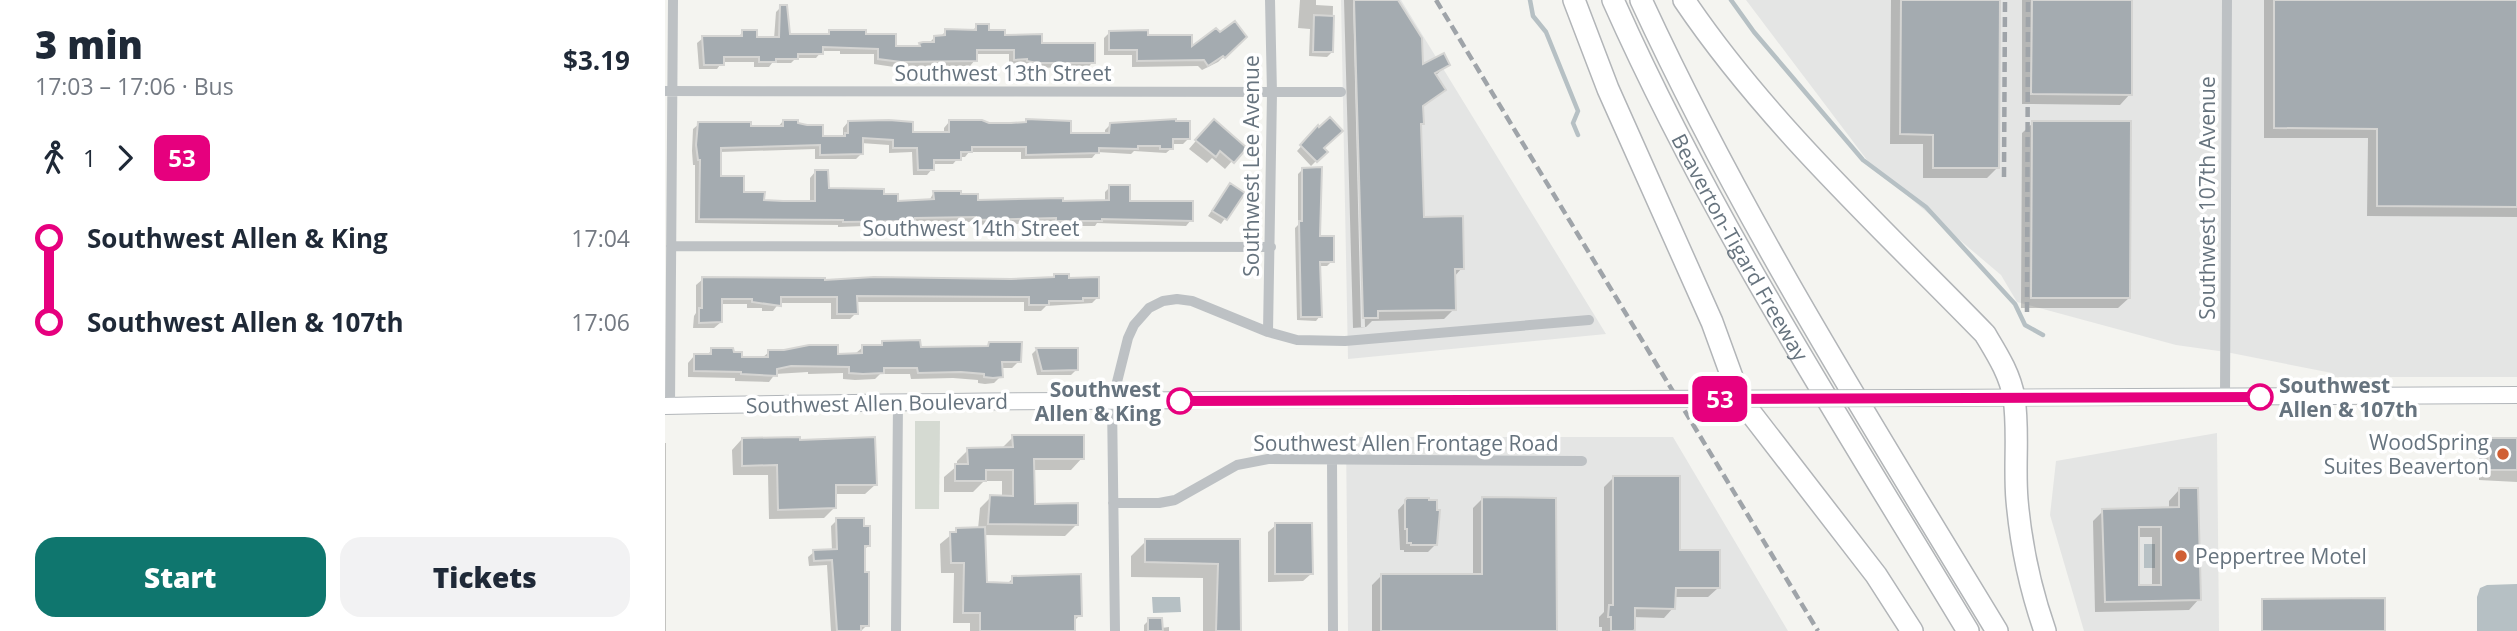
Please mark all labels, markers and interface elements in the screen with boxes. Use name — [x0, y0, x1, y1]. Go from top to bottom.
text: 3 min — [35, 18, 143, 70]
text: $3.19 — [563, 42, 630, 78]
street label: Southwest Lee Avenue — [1237, 55, 1265, 277]
street label: Southwest 13th Street — [895, 59, 1111, 87]
text: 17:03 – 17:06 · Bus — [35, 70, 234, 102]
street label: Southwest 107th Avenue — [2193, 76, 2221, 320]
street label: Beaverton-Tigard Freeway — [1665, 129, 1815, 366]
icon: walk — [35, 139, 73, 177]
icon: forward — [106, 139, 144, 177]
text: 53 — [168, 141, 196, 174]
text: 1 — [83, 142, 96, 174]
street label: Southwest 14th Street — [863, 214, 1079, 242]
text: Southwest Allen & King — [87, 220, 388, 256]
text: 17:04 — [571, 222, 630, 254]
text: Southwest Allen & 107th — [87, 304, 404, 340]
text: 17:06 — [571, 306, 630, 338]
place label: Southwest Allen & 107th — [2279, 371, 2418, 423]
place label: Southwest Allen & King — [1035, 375, 1161, 427]
line badge: 53 — [1689, 376, 1751, 422]
text: 53 — [1706, 382, 1734, 415]
marker: Southwest Allen & 107th — [2247, 384, 2273, 410]
street label: Southwest Allen Boulevard — [746, 387, 1008, 419]
marker: Southwest Allen & King — [1167, 388, 1193, 414]
place label: WoodSpring Suites Beaverton — [2324, 428, 2489, 480]
street label: Southwest Allen Frontage Road — [1253, 429, 1559, 457]
marker: WoodSpring Suites Beaverton — [2495, 446, 2511, 462]
button: Start — [35, 537, 326, 617]
button: Tickets — [340, 537, 630, 617]
place label: Peppertree Motel — [2195, 542, 2367, 570]
marker: Peppertree Motel — [2173, 548, 2189, 564]

